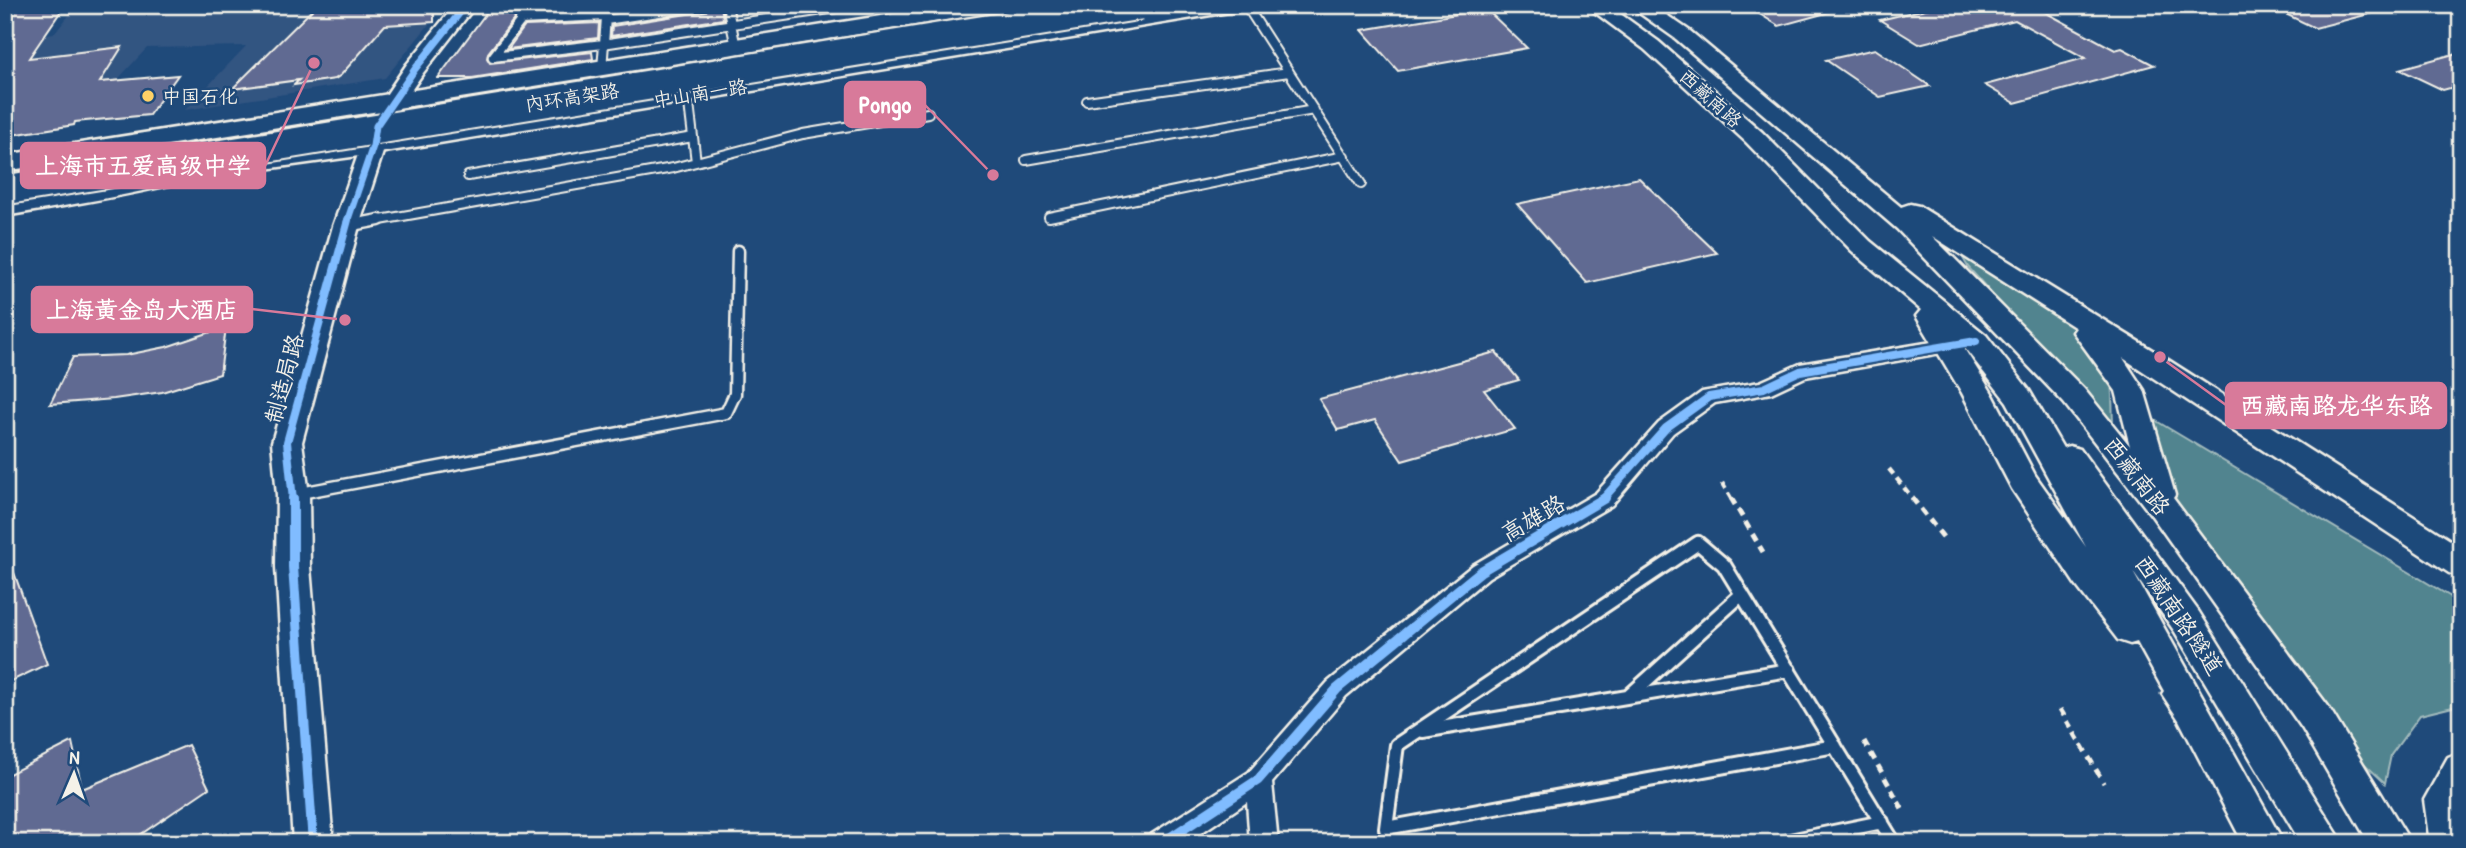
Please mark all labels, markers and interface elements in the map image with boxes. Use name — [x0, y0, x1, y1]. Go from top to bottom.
street label: 西藏南路 — [1674, 63, 1748, 133]
street label: 中山南一路 — [651, 73, 749, 113]
street label: 内环高架路 — [523, 77, 621, 117]
callout: Pongo — [845, 82, 925, 127]
place label: 中国石化 — [162, 83, 238, 109]
marker: 中国石化 — [140, 88, 156, 104]
text: Pongo — [859, 88, 912, 121]
callout: 上海市五爱高级中学 — [21, 143, 265, 188]
text: 上海市五爱高级中学 — [35, 149, 251, 181]
callout: 上海黄金岛大酒店 — [32, 287, 252, 332]
text: 上海黄金岛大酒店 — [46, 293, 238, 325]
street label: 制造局路 — [257, 330, 310, 427]
callout: 西藏南路龙华东路 — [2226, 383, 2446, 428]
text: 西藏南路龙华东路 — [2240, 389, 2433, 421]
street label: 西藏南路 — [2097, 430, 2178, 521]
street label: 高雄路 — [1495, 487, 1570, 548]
street label: 西藏南路隧道 — [2128, 549, 2231, 681]
north arrow — [38, 740, 108, 810]
text: N — [69, 744, 80, 770]

